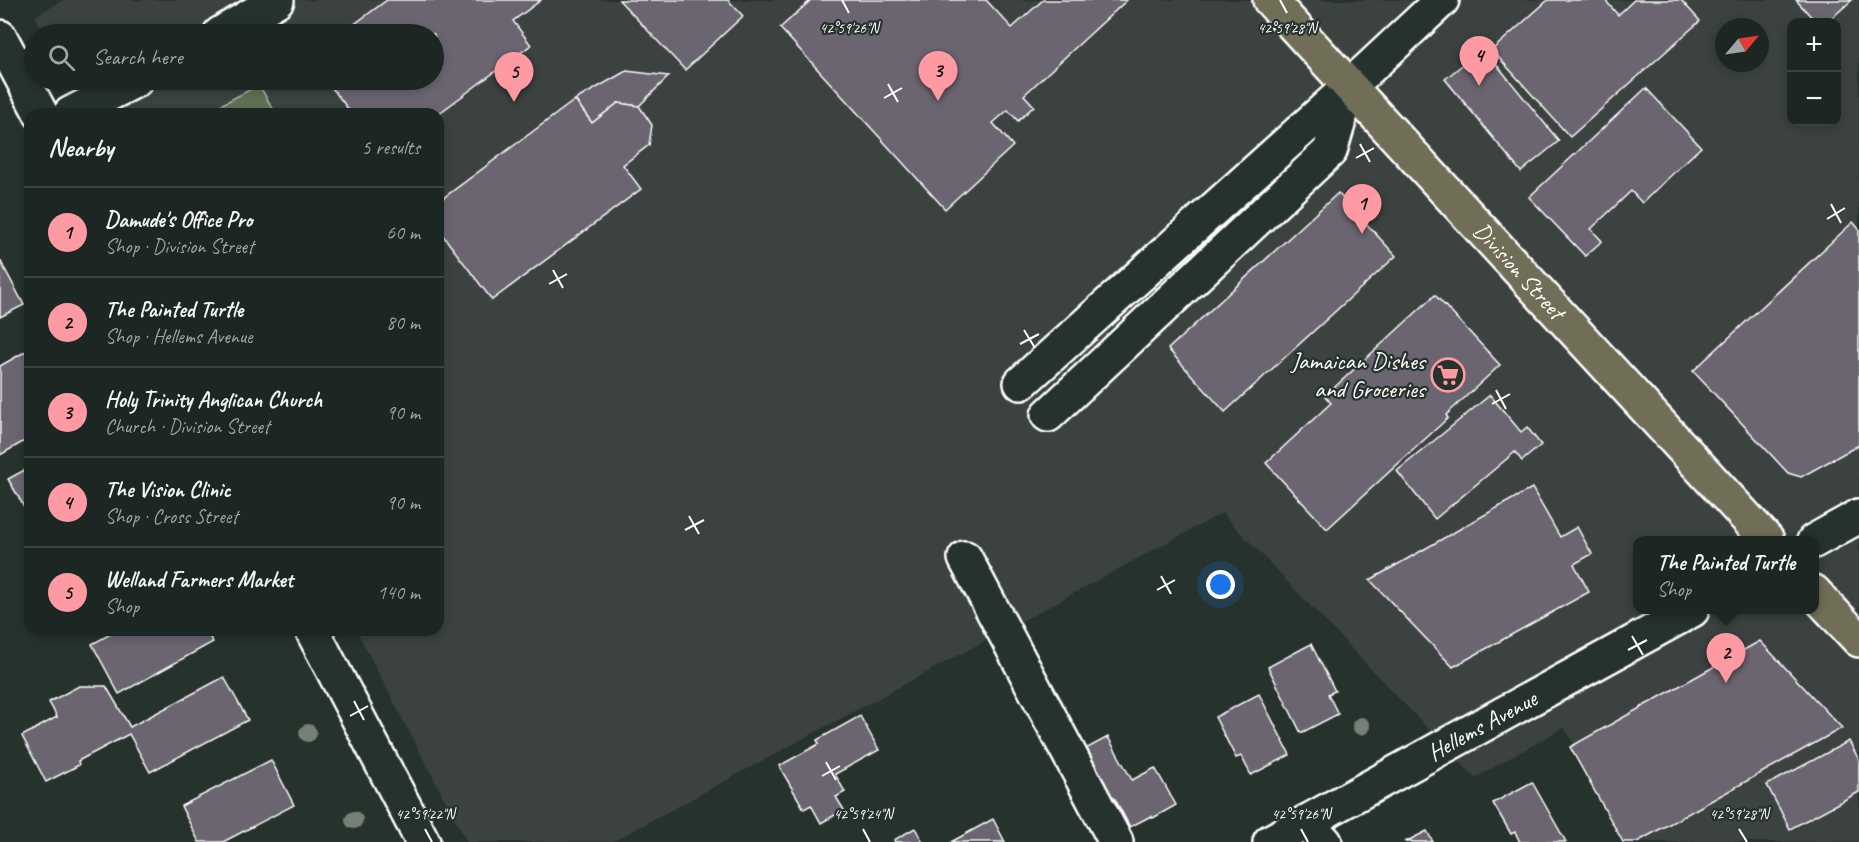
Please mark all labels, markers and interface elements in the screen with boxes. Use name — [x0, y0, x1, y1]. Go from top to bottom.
north arrow — [1715, 18, 1769, 72]
map controls — [1787, 18, 1841, 126]
button: + — [1787, 18, 1841, 72]
text: 42°59'26"N — [819, 19, 882, 38]
text: 42°59'28"N — [1257, 19, 1320, 38]
search box — [24, 24, 444, 90]
pin: 4 — [1460, 36, 1498, 86]
icon: search — [45, 41, 78, 74]
text: Search here — [93, 43, 183, 71]
pin: 3 — [918, 51, 958, 101]
pin: 5 — [494, 52, 534, 102]
button: − — [1787, 72, 1841, 126]
text: Nearby — [48, 131, 113, 164]
text: 5 results — [361, 135, 420, 160]
pin: 1 — [1342, 184, 1382, 234]
text: Damude's Office Pro — [105, 206, 252, 234]
street label: Division Street — [1467, 216, 1573, 328]
text: 1 — [63, 220, 72, 245]
text: 60 m — [386, 220, 420, 245]
text: Shop · Division Street — [105, 234, 254, 259]
text: The Painted Turtle — [105, 296, 243, 324]
text: 2 — [63, 310, 72, 335]
text: 80 m — [386, 310, 420, 335]
text: Shop · Hellems Avenue — [105, 324, 253, 349]
place label: Jamaican Dishes and Groceries — [1290, 346, 1427, 404]
supermarket icon: Jamaican Dishes and Groceries — [1430, 357, 1466, 393]
text: Holy Trinity Anglican Church — [105, 386, 322, 414]
text: 3 — [63, 400, 72, 425]
text: 90 m — [386, 400, 420, 425]
text: Church · Division Street — [105, 414, 270, 439]
text: The Vision Clinic — [105, 476, 231, 504]
text: 4 — [63, 490, 72, 515]
text: 90 m — [386, 490, 420, 515]
text: Shop · Cross Street — [105, 504, 238, 529]
popup — [1633, 536, 1819, 614]
text: The Painted Turtle — [1657, 549, 1795, 577]
text: Welland Farmers Market — [105, 566, 293, 594]
your location — [1206, 570, 1235, 599]
text: Shop — [1657, 577, 1691, 602]
text: 5 — [63, 580, 72, 605]
text: 140 m — [377, 580, 420, 605]
text: Shop — [105, 594, 139, 619]
pin: 2 — [1706, 634, 1746, 683]
street label: Hellems Avenue — [1422, 682, 1544, 768]
text: 42°59'22"N — [395, 805, 458, 824]
text: 42°59'24"N — [833, 805, 896, 824]
text: 42°59'26"N — [1271, 805, 1334, 824]
text: 42°59'28"N — [1709, 805, 1772, 824]

